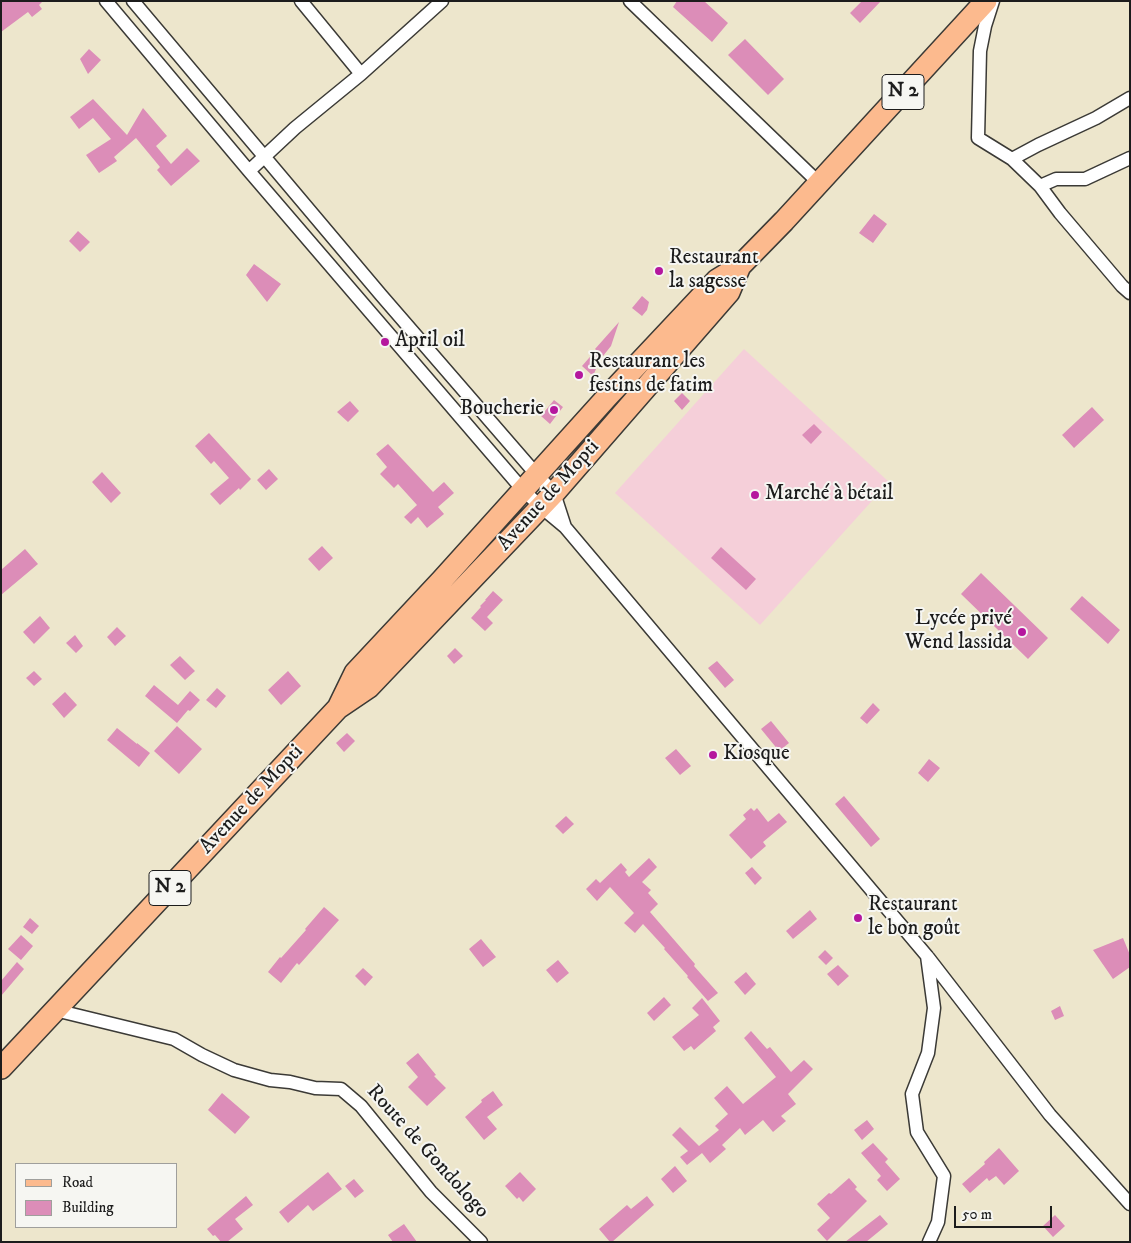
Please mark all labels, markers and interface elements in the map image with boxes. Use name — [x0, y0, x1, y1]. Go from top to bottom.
road number: N 2 — [882, 74, 924, 110]
place label: Restaurant la sagesse — [669, 246, 759, 296]
marker: Restaurant la sagesse — [653, 265, 665, 277]
place label: April oil — [395, 329, 465, 355]
marker: April oil — [379, 336, 391, 348]
place label: Restaurant les festins de fatim — [589, 350, 713, 400]
marker: Restaurant les festins de fatim — [573, 369, 585, 381]
place label: Boucherie — [460, 397, 544, 423]
marker: Boucherie — [548, 404, 560, 416]
street label: Avenue de Mopti — [493, 435, 605, 557]
place label: Marché à bétail — [765, 482, 893, 508]
marker: Marché à bétail — [749, 489, 761, 501]
place label: Lycée privé Wend lassida — [905, 607, 1012, 657]
marker: Lycée privé Wend lassida — [1016, 626, 1028, 638]
street label: Avenue de Mopti — [195, 740, 309, 860]
place label: Kiosque — [723, 742, 790, 768]
marker: Kiosque — [707, 749, 719, 761]
road number: N 2 — [149, 870, 191, 906]
place label: Restaurant le bon goût — [868, 893, 960, 943]
marker: Restaurant le bon goût — [852, 912, 864, 924]
street label: Route de Gondologo — [360, 1080, 494, 1224]
legend — [15, 1163, 178, 1228]
text: Road — [62, 1173, 93, 1192]
scale bar — [956, 1196, 1054, 1228]
text: Building — [62, 1198, 114, 1217]
text: 50 m — [962, 1205, 992, 1224]

